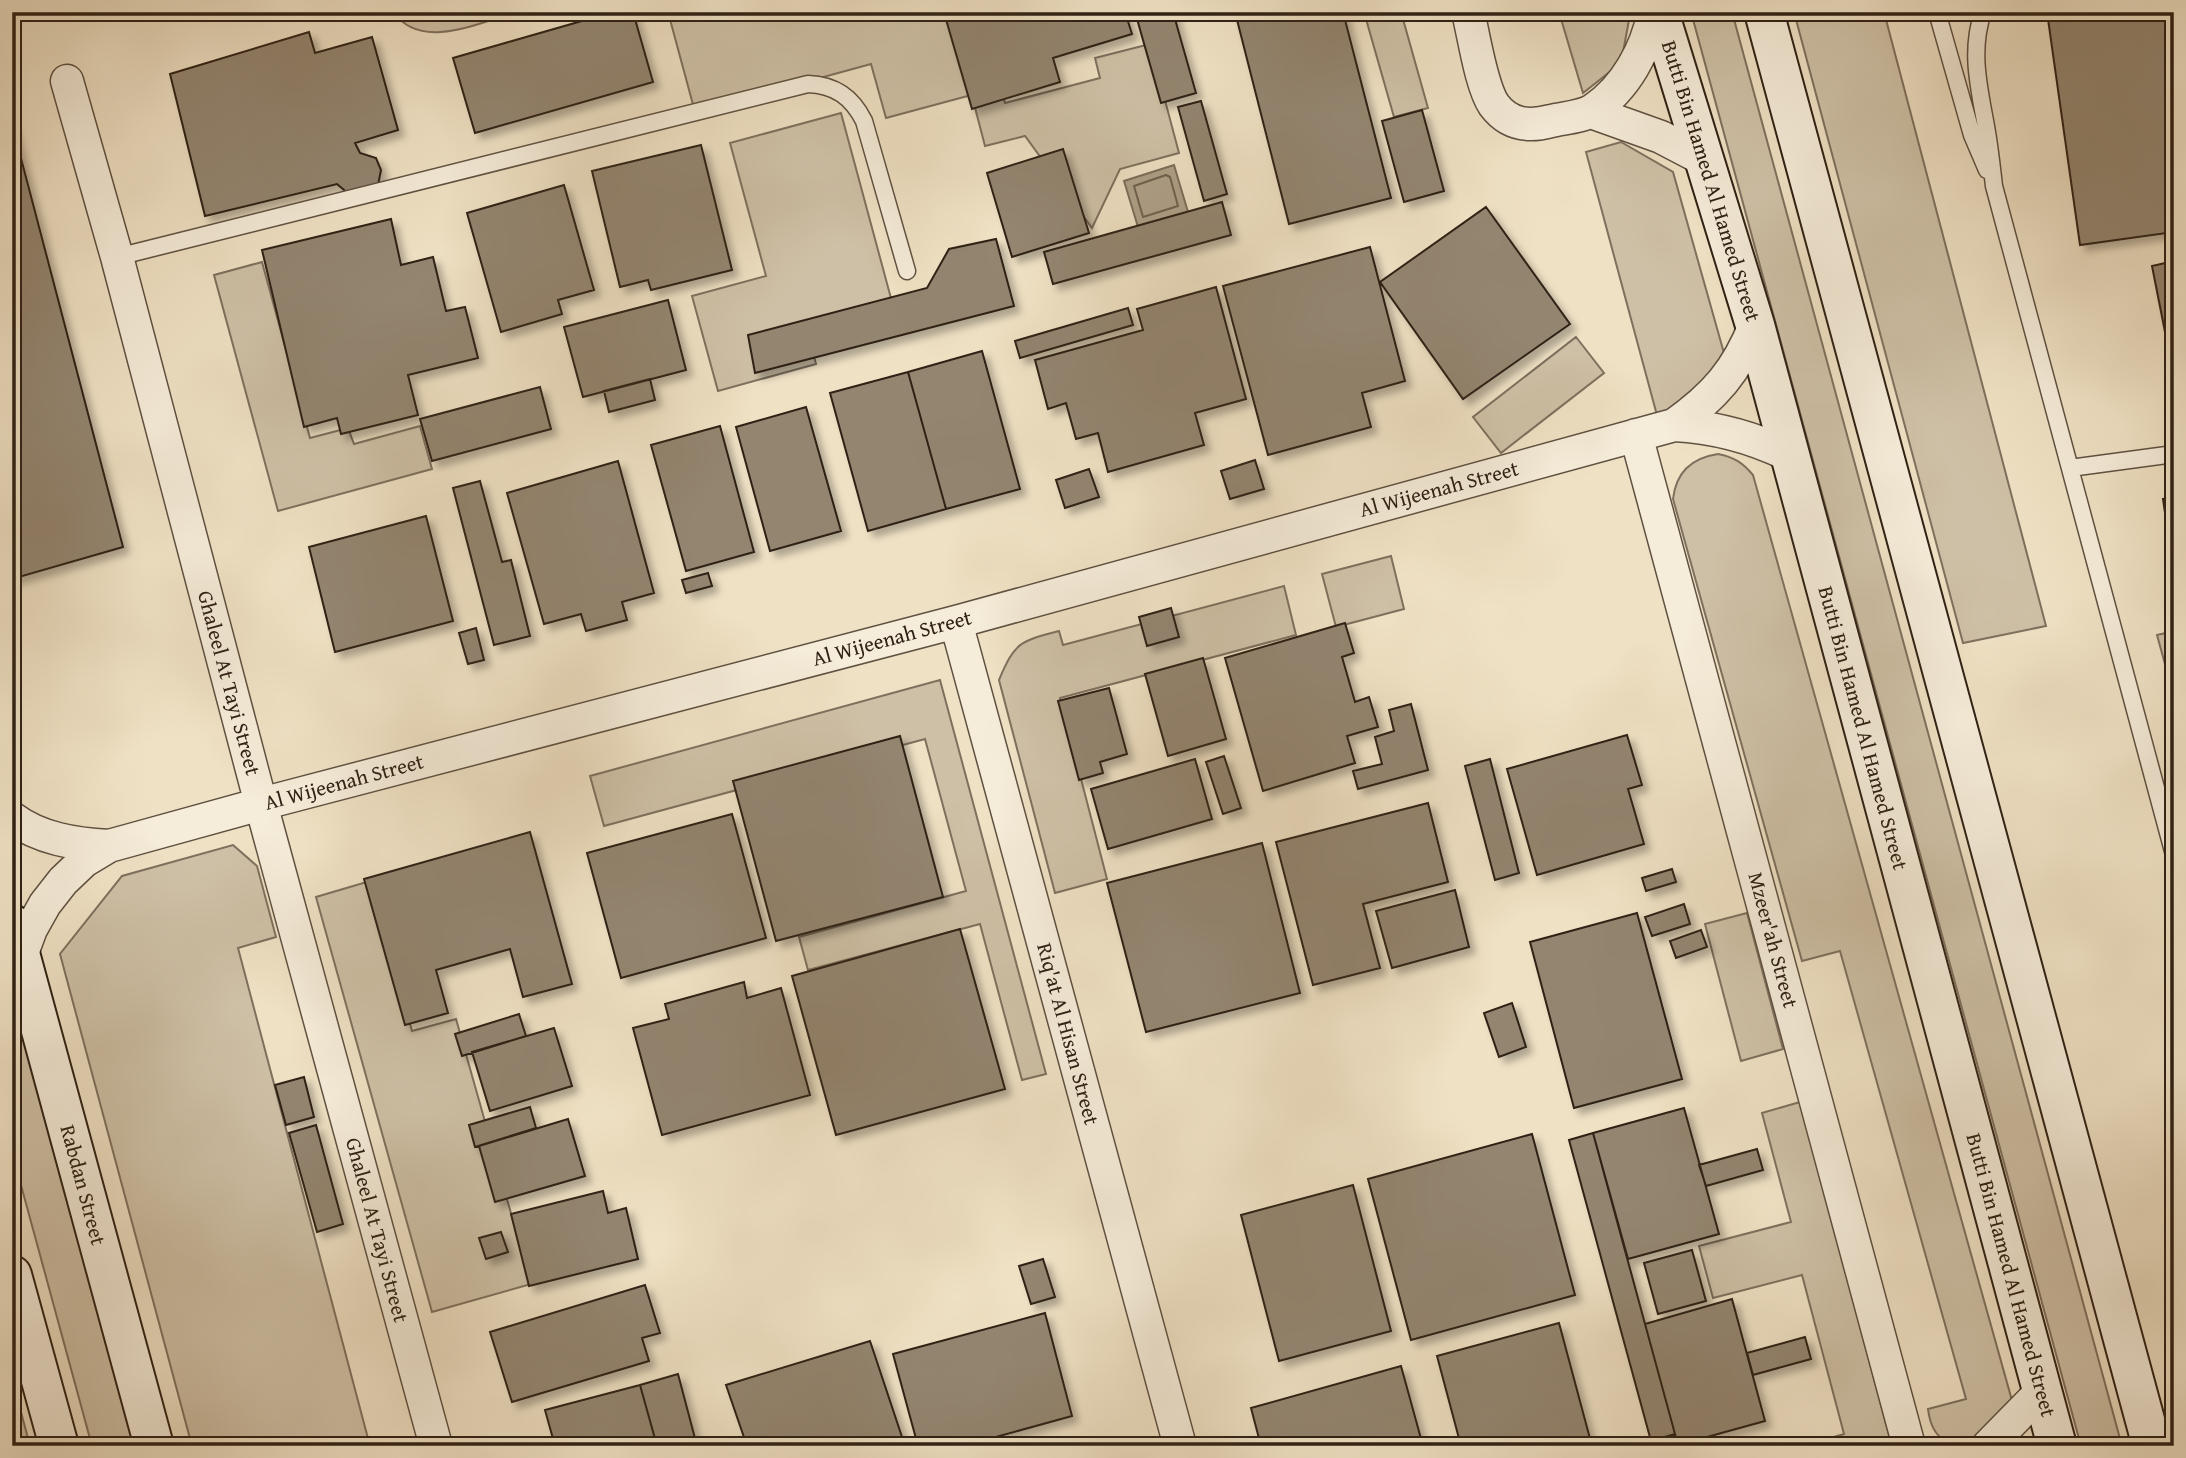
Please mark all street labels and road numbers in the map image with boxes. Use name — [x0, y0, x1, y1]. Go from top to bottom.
street label: Butti Bin Hamed Al Hamed Street — [1654, 36, 1769, 326]
street label: Al Wijeenah Street — [1356, 452, 1522, 525]
street label: Butti Bin Hamed Al Hamed Street — [1811, 583, 1916, 874]
street label: Ghaleel At Tayi Street — [190, 587, 269, 779]
street label: Al Wijeenah Street — [809, 601, 975, 674]
street label: Al Wijeenah Street — [261, 745, 427, 818]
street label: Mzeer'ah Street — [1740, 868, 1807, 1012]
street label: Riq'at Al Hisan Street — [1029, 939, 1108, 1129]
street label: Rabdan Street — [53, 1121, 115, 1249]
street label: Butti Bin Hamed Al Hamed Street — [1959, 1130, 2064, 1421]
street label: Ghaleel At Tayi Street — [338, 1134, 417, 1326]

